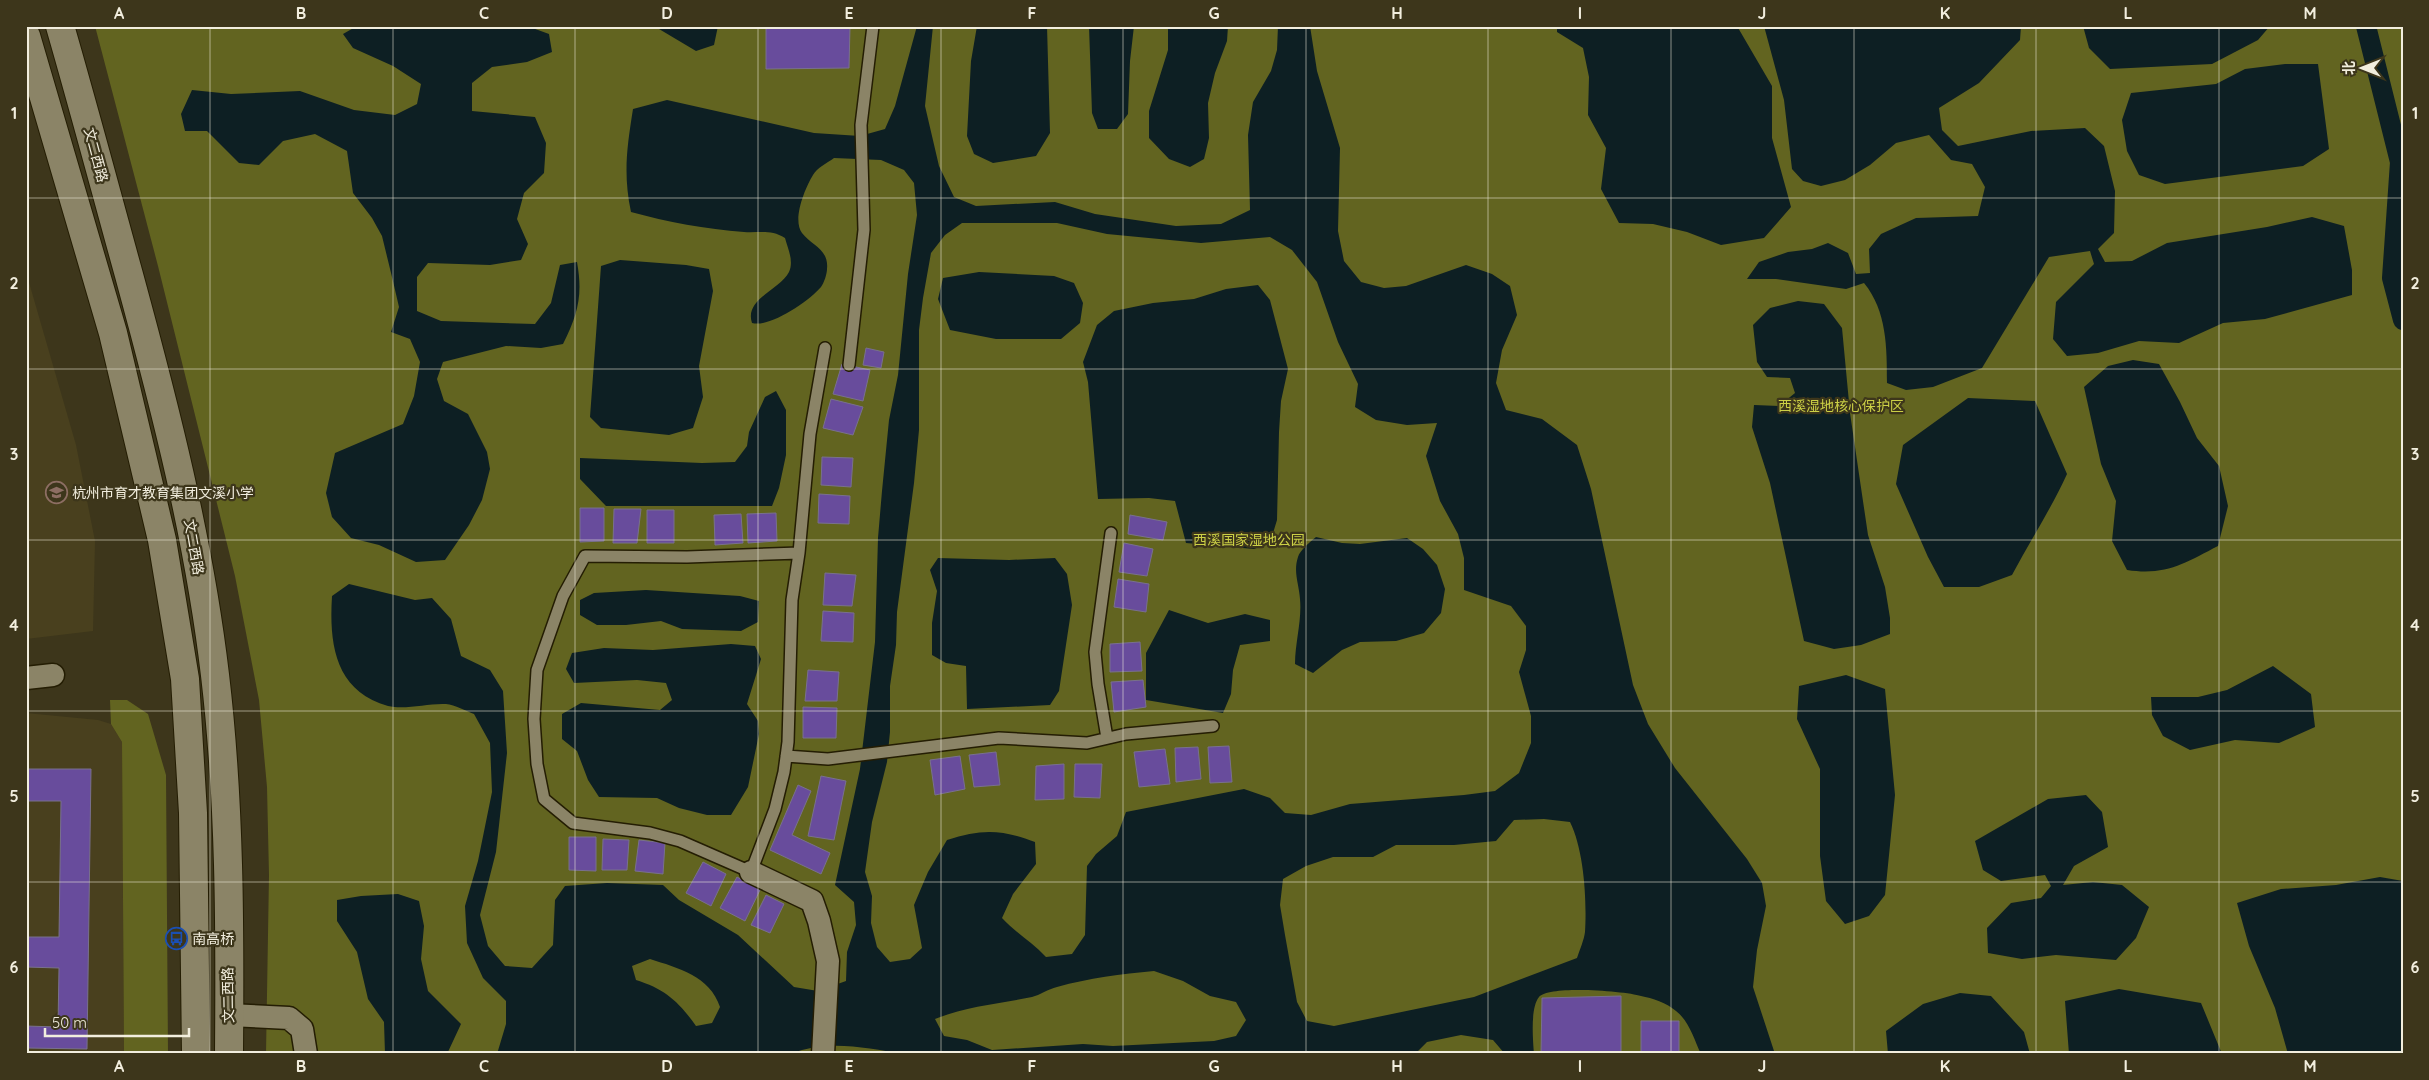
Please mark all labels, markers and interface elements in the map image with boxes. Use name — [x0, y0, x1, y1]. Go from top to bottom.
text: A — [114, 3, 125, 23]
text: B — [296, 3, 306, 23]
text: C — [479, 3, 489, 23]
text: D — [661, 3, 673, 23]
text: E — [844, 3, 854, 23]
text: F — [1028, 3, 1037, 23]
text: G — [1208, 3, 1220, 23]
text: H — [1391, 3, 1403, 23]
text: I — [1578, 3, 1582, 23]
text: J — [1758, 3, 1766, 23]
text: K — [1940, 3, 1950, 23]
text: L — [2124, 3, 2133, 23]
text: M — [2303, 3, 2317, 23]
north arrow — [2336, 42, 2386, 92]
text: 北 — [2340, 61, 2358, 75]
text: 1 — [11, 103, 17, 123]
text: 1 — [2412, 103, 2418, 123]
street label: 文二西路 — [80, 126, 112, 184]
text: 2 — [9, 273, 19, 293]
text: 2 — [2410, 273, 2420, 293]
park label: 西溪湿地核心保护区 — [1778, 397, 1904, 415]
text: 3 — [10, 444, 18, 464]
text: 3 — [2411, 444, 2419, 464]
school or university icon: 杭州市育才教育集团文溪小学 — [44, 481, 68, 505]
place label: 杭州市育才教育集团文溪小学 — [72, 484, 254, 502]
street label: 文二西路 — [180, 518, 208, 576]
park label: 西溪国家湿地公园 — [1193, 531, 1305, 549]
text: 4 — [9, 615, 19, 635]
text: 4 — [2410, 615, 2420, 635]
text: 5 — [9, 786, 19, 806]
text: 5 — [2410, 786, 2420, 806]
bus stop icon: 南高桥 — [164, 927, 188, 951]
place label: 南高桥 — [192, 930, 234, 948]
text: 6 — [10, 957, 19, 977]
text: 6 — [2411, 957, 2420, 977]
street label: 文二西路 — [219, 967, 237, 1023]
scale bar — [45, 1005, 189, 1037]
text: 50 m — [52, 1013, 87, 1032]
text: A — [114, 1056, 125, 1076]
text: B — [296, 1056, 306, 1076]
text: C — [479, 1056, 489, 1076]
text: D — [661, 1056, 673, 1076]
text: E — [844, 1056, 854, 1076]
text: F — [1028, 1056, 1037, 1076]
text: G — [1208, 1056, 1220, 1076]
text: H — [1391, 1056, 1403, 1076]
text: I — [1578, 1056, 1582, 1076]
text: J — [1758, 1056, 1766, 1076]
text: K — [1940, 1056, 1950, 1076]
text: L — [2124, 1056, 2133, 1076]
text: M — [2303, 1056, 2317, 1076]

